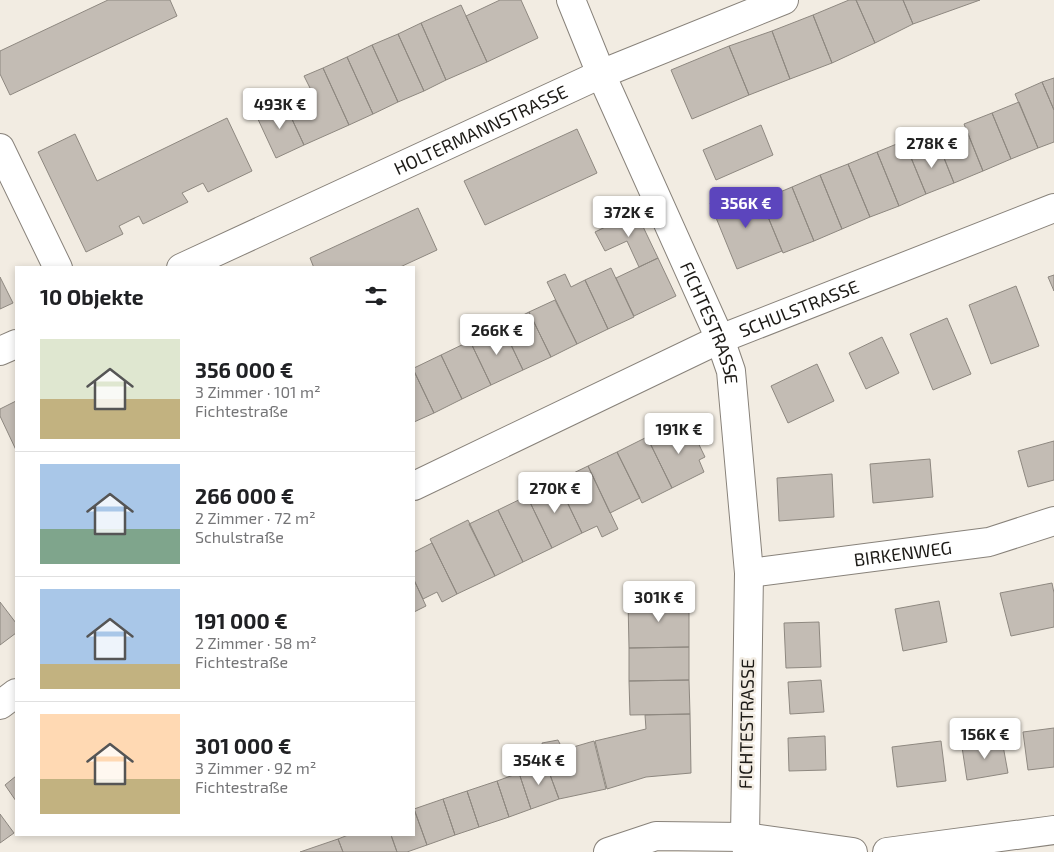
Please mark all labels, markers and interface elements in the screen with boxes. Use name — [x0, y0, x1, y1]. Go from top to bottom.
street label: HOLTERMANNSTRASSE — [390, 80, 571, 179]
pin: 493K € — [239, 88, 321, 130]
text: 493K € — [254, 94, 306, 113]
pin: 278K € — [891, 126, 973, 169]
text: 278K € — [906, 133, 958, 152]
pin: 356K € — [705, 186, 787, 229]
text: 356K € — [720, 193, 772, 212]
pin: 372K € — [588, 196, 670, 238]
text: 372K € — [604, 202, 654, 221]
street label: FICHTESTRASSE — [676, 258, 743, 385]
street label: SCHULSTRASSE — [736, 275, 862, 342]
icon: filters — [362, 282, 390, 310]
text: 10 Objekte — [40, 284, 144, 309]
pin: 266K € — [456, 314, 538, 356]
text: 266K € — [471, 320, 523, 339]
text: 356 000 € — [195, 357, 293, 382]
icon: home — [80, 359, 140, 419]
text: 3 Zimmer · 101 m² — [195, 382, 321, 401]
text: Fichtestraße — [195, 401, 288, 420]
pin: 191K € — [638, 412, 720, 455]
text: 191K € — [656, 419, 702, 438]
pin: 270K € — [514, 472, 596, 514]
text: 270K € — [529, 478, 581, 497]
text: 266 000 € — [195, 483, 294, 508]
icon: home — [80, 484, 140, 544]
text: 2 Zimmer · 72 m² — [195, 508, 316, 527]
text: Schulstraße — [195, 527, 284, 546]
street label: BIRKENWEG — [852, 536, 953, 570]
pin: 301K € — [618, 580, 700, 623]
text: 301K € — [634, 587, 684, 606]
text: 191 000 € — [195, 608, 288, 633]
icon: home — [80, 609, 140, 669]
text: 2 Zimmer · 58 m² — [195, 633, 317, 652]
text: Fichtestraße — [195, 652, 288, 671]
street label: FICHTESTRASSE — [734, 659, 758, 789]
pin: 156K € — [944, 718, 1026, 760]
text: 156K € — [961, 724, 1009, 743]
text: 301 000 € — [195, 733, 292, 758]
icon: home — [80, 734, 140, 794]
pin: 354K € — [498, 744, 580, 786]
text: 354K € — [513, 750, 565, 769]
text: 3 Zimmer · 92 m² — [195, 758, 316, 777]
text: Fichtestraße — [195, 777, 288, 796]

